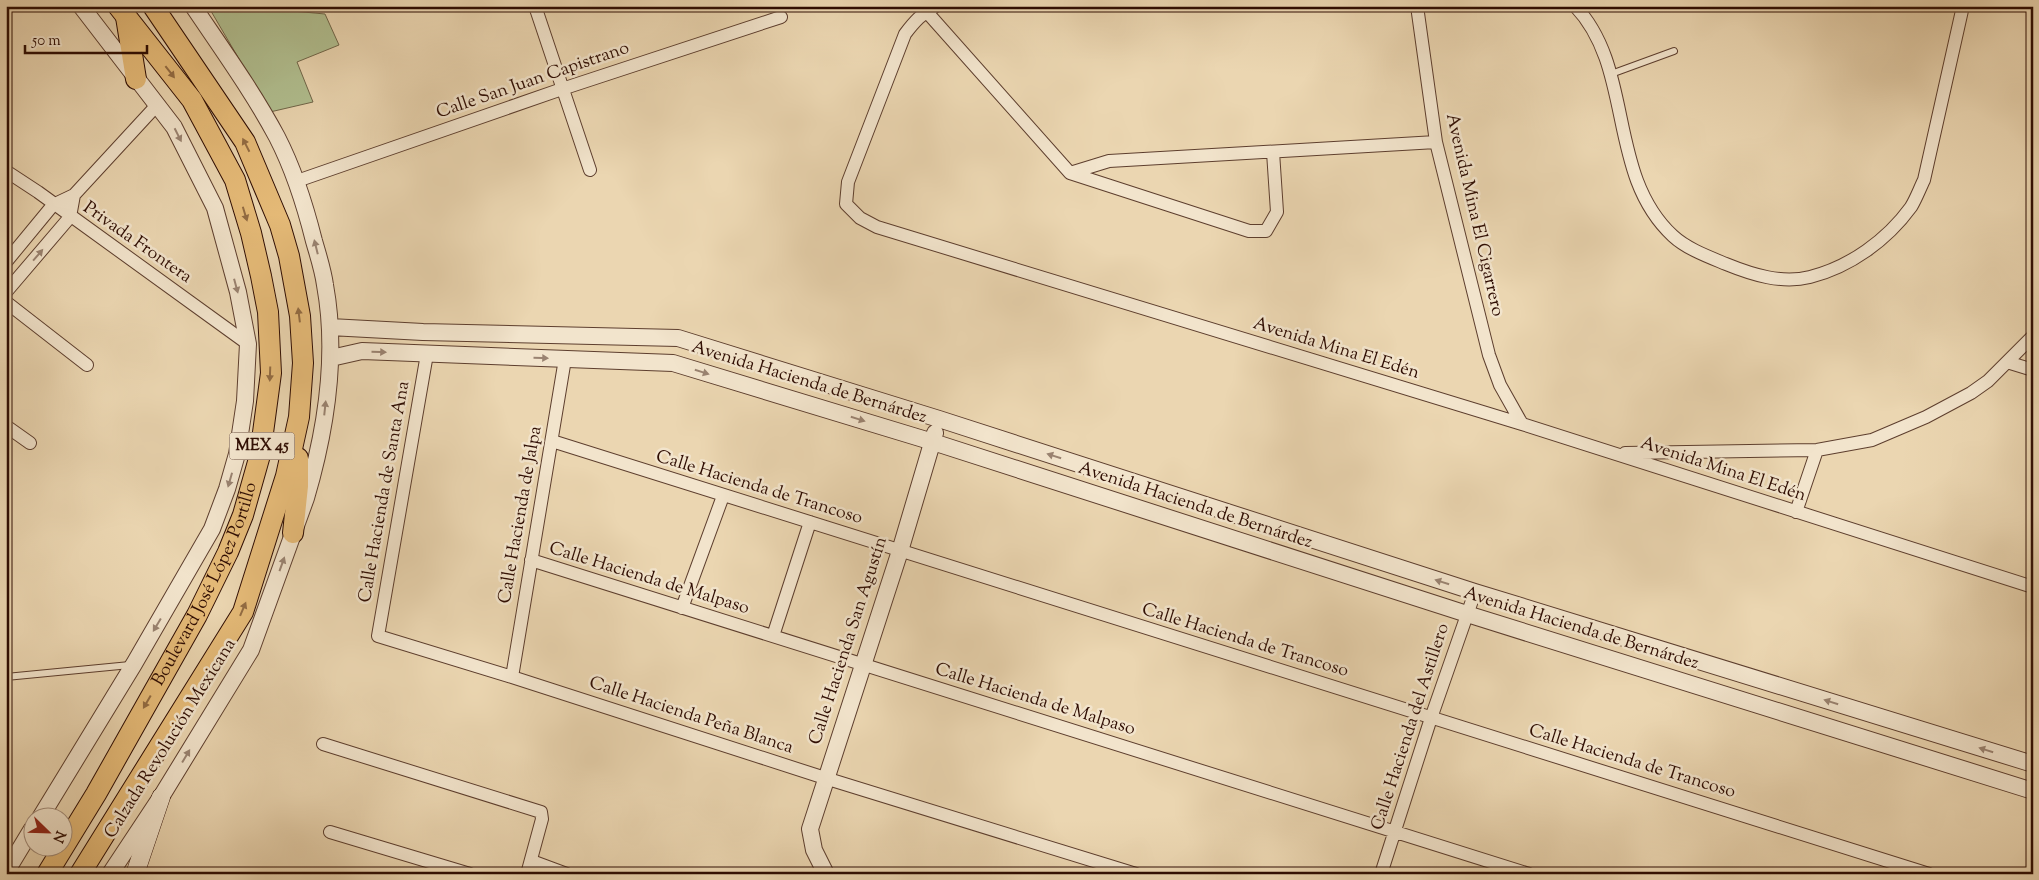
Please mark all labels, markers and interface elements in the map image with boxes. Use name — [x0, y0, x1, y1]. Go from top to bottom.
scale bar — [25, 22, 148, 54]
text: 50 m — [31, 31, 61, 52]
street label: Calle San Juan Capistrano — [433, 36, 633, 126]
one-way arrow — [164, 65, 175, 78]
street label: Avenida Mina El Cigarrero — [1438, 111, 1510, 319]
one-way arrow — [174, 127, 182, 142]
one-way arrow — [242, 137, 250, 152]
street label: Privada Frontera — [77, 196, 197, 290]
one-way arrow — [242, 207, 250, 222]
one-way arrow — [312, 240, 320, 255]
one-way arrow — [32, 249, 43, 261]
one-way arrow — [232, 278, 240, 293]
one-way arrow — [295, 307, 303, 323]
street label: Avenida Mina El Edén — [1250, 311, 1423, 387]
street label: Avenida Hacienda de Bernárdez — [688, 335, 930, 431]
one-way arrow — [371, 348, 387, 356]
one-way arrow — [533, 354, 549, 362]
one-way arrow — [266, 366, 274, 382]
one-way arrow — [695, 368, 710, 376]
street label: Calle Hacienda de Santa Ana — [353, 379, 417, 605]
one-way arrow — [321, 400, 329, 416]
one-way arrow — [850, 415, 865, 423]
street label: Calle Hacienda de Jalpa — [493, 424, 549, 606]
street label: Avenida Mina El Edén — [1637, 431, 1810, 509]
road number: MEX 45 — [230, 432, 294, 460]
street label: Calle Hacienda de Trancoso — [652, 444, 866, 532]
one-way arrow — [1046, 452, 1061, 460]
street label: Avenida Hacienda de Bernárdez — [1075, 456, 1316, 556]
one-way arrow — [226, 472, 234, 488]
street label: Boulevard José López Portillo — [146, 479, 265, 691]
street label: Calle Hacienda San Agustín — [803, 533, 895, 748]
street label: Calle Hacienda de Malpaso — [546, 536, 753, 622]
one-way arrow — [278, 556, 286, 571]
one-way arrow — [1434, 577, 1449, 585]
street label: Avenida Hacienda de Bernárdez — [1460, 581, 1702, 677]
street label: Calle Hacienda de Trancoso — [1138, 597, 1352, 685]
one-way arrow — [240, 602, 248, 616]
one-way arrow — [153, 618, 162, 631]
street label: Calle Hacienda del Astillero — [1365, 620, 1457, 834]
street label: Calzada Revolución Mexicana — [99, 634, 243, 844]
street label: Calle Hacienda de Malpaso — [932, 657, 1139, 743]
street label: Calle Hacienda Peña Blanca — [586, 671, 796, 761]
one-way arrow — [142, 696, 151, 709]
one-way arrow — [1823, 698, 1838, 706]
street label: Calle Hacienda de Trancoso — [1525, 718, 1739, 806]
one-way arrow — [1979, 745, 1994, 753]
one-way arrow — [182, 749, 191, 762]
north arrow — [22, 808, 72, 858]
text: N — [47, 827, 70, 845]

